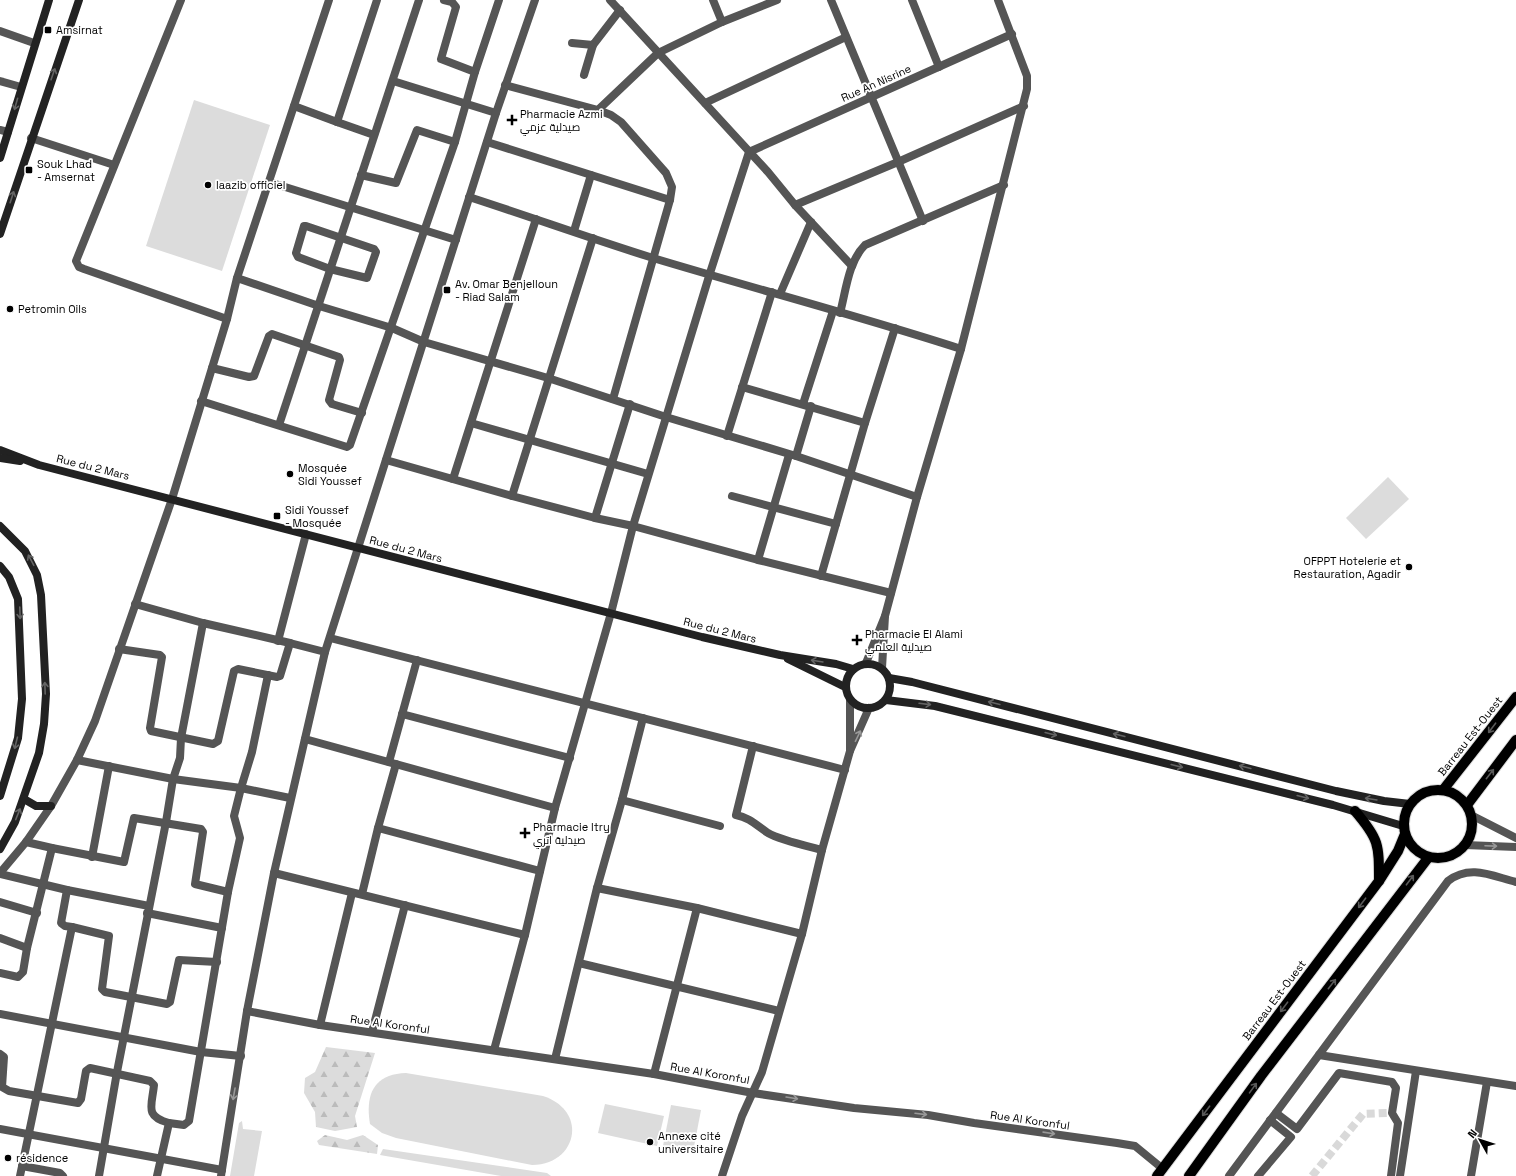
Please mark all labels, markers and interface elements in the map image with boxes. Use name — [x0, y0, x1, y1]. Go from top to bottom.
place label: Amsirnat — [56, 23, 103, 37]
marker: Amsirnat — [43, 25, 53, 35]
street label: Rue An Nisrine — [839, 61, 913, 105]
one-way arrow — [50, 68, 58, 80]
one-way arrow — [12, 97, 19, 110]
place label: Pharmacie Azmi صيدلية عزمي — [520, 107, 603, 136]
marker: Pharmacie Azmi صيدلية عزمي — [507, 115, 517, 125]
place label: Souk Lhad - Amsernat — [37, 157, 95, 184]
marker: Souk Lhad - Amsernat — [24, 165, 34, 175]
place label: laazib officiel — [216, 178, 286, 192]
marker: laazib officiel — [203, 180, 213, 190]
one-way arrow — [9, 191, 16, 204]
place label: Av. Omar Benjelloun - Riad Salam — [455, 277, 558, 304]
marker: Av. Omar Benjelloun - Riad Salam — [442, 285, 452, 295]
place label: Petromin Oils — [18, 302, 87, 316]
marker: Petromin Oils — [5, 304, 15, 314]
street label: Rue du 2 Mars — [55, 451, 131, 483]
place label: Mosquée Sidi Youssef — [298, 461, 362, 488]
marker: Mosquée Sidi Youssef — [285, 469, 295, 479]
place label: Sidi Youssef - Mosquée — [285, 503, 349, 530]
marker: Sidi Youssef - Mosquée — [272, 511, 282, 521]
street label: Rue du 2 Mars — [368, 533, 444, 565]
place label: OFPPT Hotelerie et Restauration, Agadir — [1294, 554, 1401, 581]
one-way arrow — [26, 555, 34, 567]
marker: OFPPT Hotelerie et Restauration, Agadir — [1404, 562, 1414, 572]
one-way arrow — [16, 606, 23, 619]
street label: Rue du 2 Mars — [682, 614, 758, 646]
place label: Pharmacie El Alami صيدلية العلمي — [865, 627, 963, 656]
marker: Pharmacie El Alami صيدلية العلمي — [852, 635, 862, 645]
one-way arrow — [811, 657, 824, 665]
one-way arrow — [42, 682, 49, 695]
street label: Barreau Est-Ouest — [1435, 693, 1505, 779]
one-way arrow — [987, 699, 1000, 706]
one-way arrow — [918, 700, 931, 708]
one-way arrow — [1488, 723, 1497, 734]
one-way arrow — [855, 730, 862, 742]
one-way arrow — [1044, 731, 1057, 739]
one-way arrow — [1113, 731, 1126, 738]
one-way arrow — [12, 736, 20, 749]
one-way arrow — [1170, 762, 1183, 770]
one-way arrow — [1239, 763, 1252, 771]
one-way arrow — [1486, 768, 1495, 779]
one-way arrow — [1296, 794, 1309, 801]
one-way arrow — [1365, 795, 1378, 803]
one-way arrow — [15, 809, 23, 821]
place label: Pharmacie Itry صيدلية اتري — [533, 820, 610, 849]
marker: Pharmacie Itry صيدلية اتري — [520, 828, 530, 838]
one-way arrow — [1484, 842, 1497, 849]
one-way arrow — [1406, 875, 1414, 886]
one-way arrow — [1358, 898, 1367, 909]
street label: Barreau Est-Ouest — [1239, 957, 1309, 1043]
one-way arrow — [1328, 979, 1336, 990]
one-way arrow — [1280, 1001, 1288, 1012]
street label: Rue Al Koronful — [349, 1011, 431, 1037]
street label: Rue Al Koronful — [669, 1059, 751, 1087]
one-way arrow — [1249, 1082, 1257, 1093]
one-way arrow — [230, 1087, 238, 1100]
one-way arrow — [785, 1094, 798, 1102]
one-way arrow — [1202, 1105, 1210, 1116]
street label: Rue Al Koronful — [989, 1107, 1071, 1133]
one-way arrow — [914, 1110, 927, 1117]
north arrow — [1460, 1120, 1500, 1160]
text: N — [1464, 1126, 1480, 1141]
place label: Annexe cité universitaire — [658, 1129, 723, 1156]
one-way arrow — [1042, 1129, 1055, 1137]
marker: Annexe cité universitaire — [645, 1137, 655, 1147]
place label: résidence — [16, 1151, 68, 1165]
marker: résidence — [3, 1153, 13, 1163]

